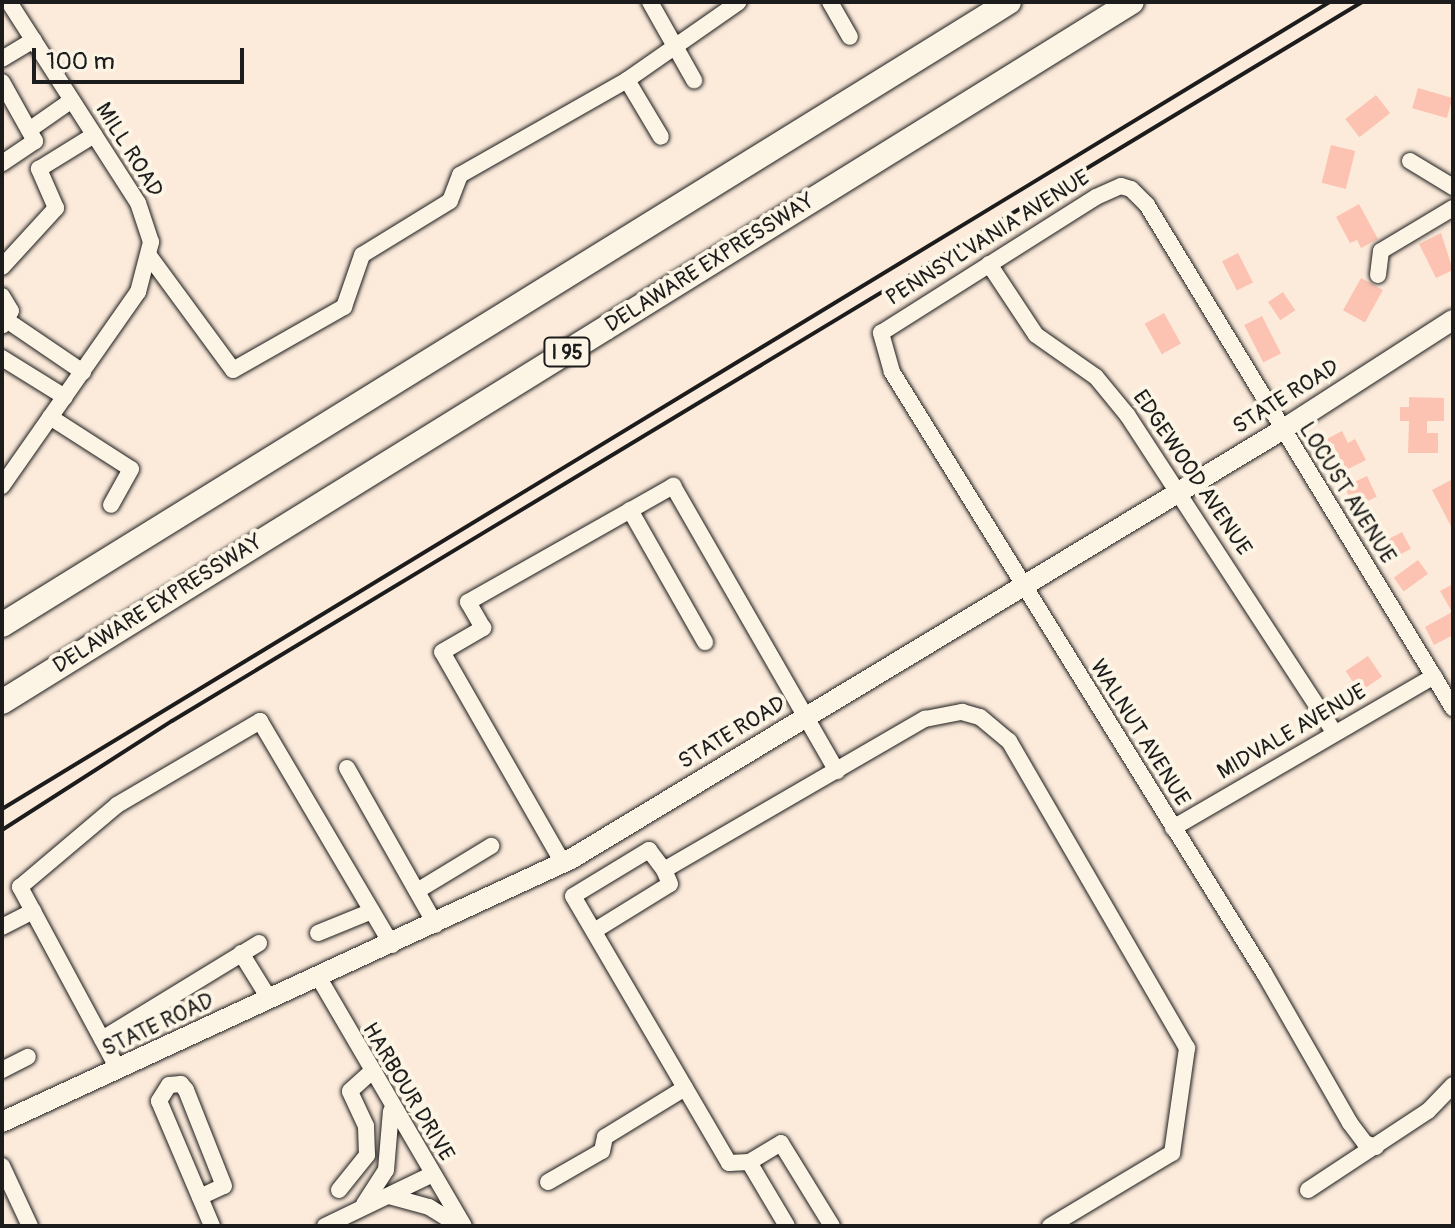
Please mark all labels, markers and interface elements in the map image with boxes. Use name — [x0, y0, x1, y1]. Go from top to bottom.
scale bar — [36, 32, 248, 82]
text: 100 m — [46, 47, 115, 76]
street label: MILL ROAD — [90, 98, 168, 202]
street label: PENNSYLVANIA AVENUE — [881, 165, 1095, 311]
street label: DELAWARE EXPRESSWAY — [601, 188, 819, 338]
road number: I 95 — [543, 336, 591, 368]
street label: STATE ROAD — [1228, 354, 1344, 440]
street label: EDGEWOOD AVENUE — [1127, 385, 1257, 561]
street label: LOCUST AVENUE — [1293, 417, 1401, 569]
street label: DELAWARE EXPRESSWAY — [49, 529, 267, 679]
street label: WALNUT AVENUE — [1084, 655, 1196, 811]
street label: MIDVALE AVENUE — [1213, 679, 1371, 785]
street label: STATE ROAD — [674, 691, 790, 775]
street label: STATE ROAD — [98, 988, 218, 1062]
street label: HARBOUR DRIVE — [356, 1018, 460, 1166]

